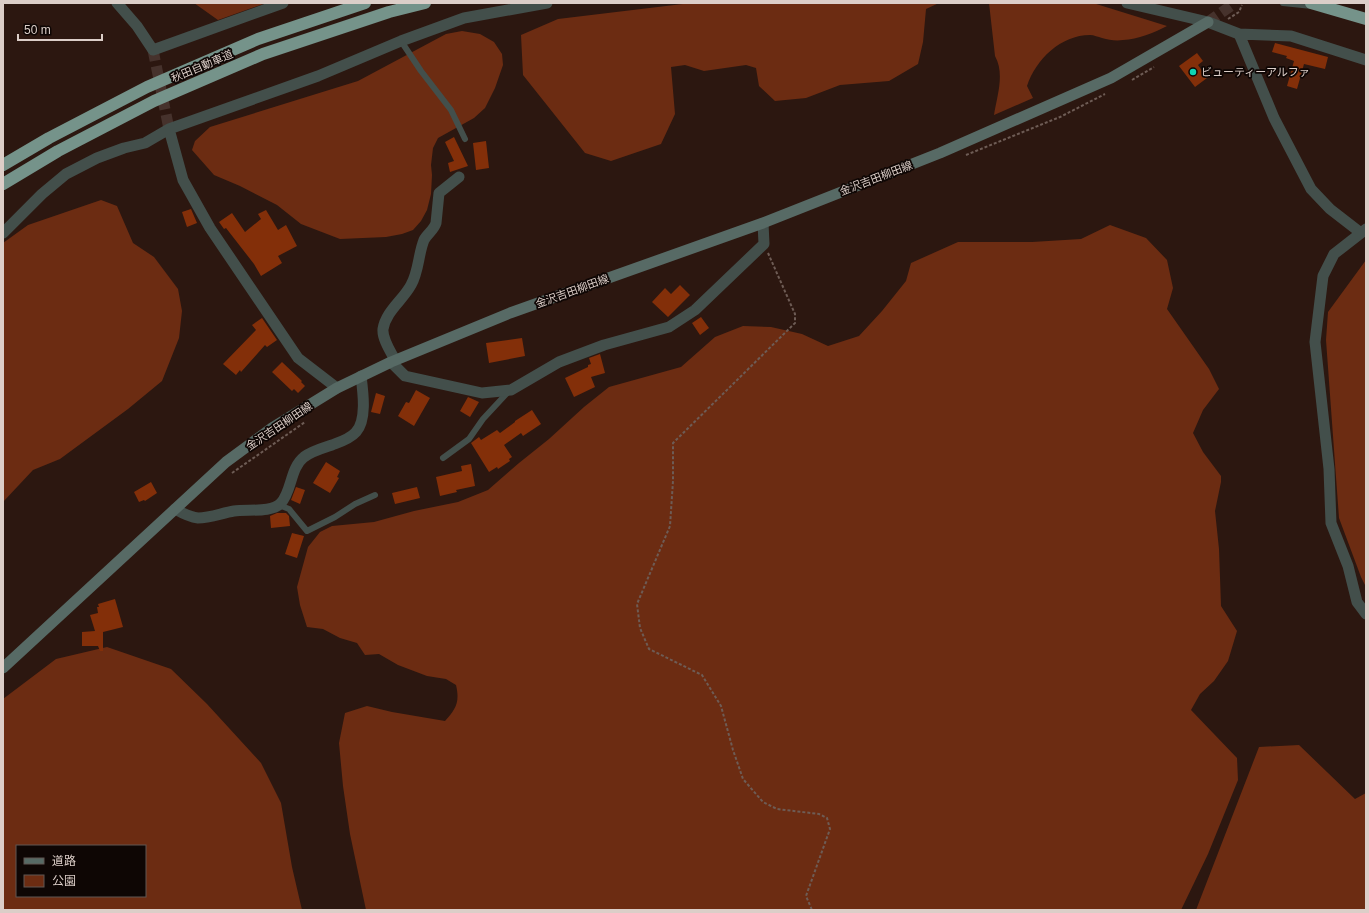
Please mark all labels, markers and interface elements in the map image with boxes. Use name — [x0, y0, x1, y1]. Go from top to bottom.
scale bar — [18, 16, 102, 42]
text: 50 m — [24, 23, 51, 37]
street label: 秋田自動車道 — [169, 48, 235, 84]
place label: ビューティーアルファ — [1201, 66, 1310, 78]
marker: ビューティーアルファ — [1188, 67, 1198, 77]
street label: 金沢吉田柳田線 — [838, 159, 914, 197]
street label: 金沢吉田柳田線 — [534, 272, 610, 310]
street label: 金沢吉田柳田線 — [244, 399, 314, 453]
legend — [16, 845, 146, 897]
text: 道路 — [52, 854, 76, 868]
text: 公園 — [52, 874, 76, 888]

